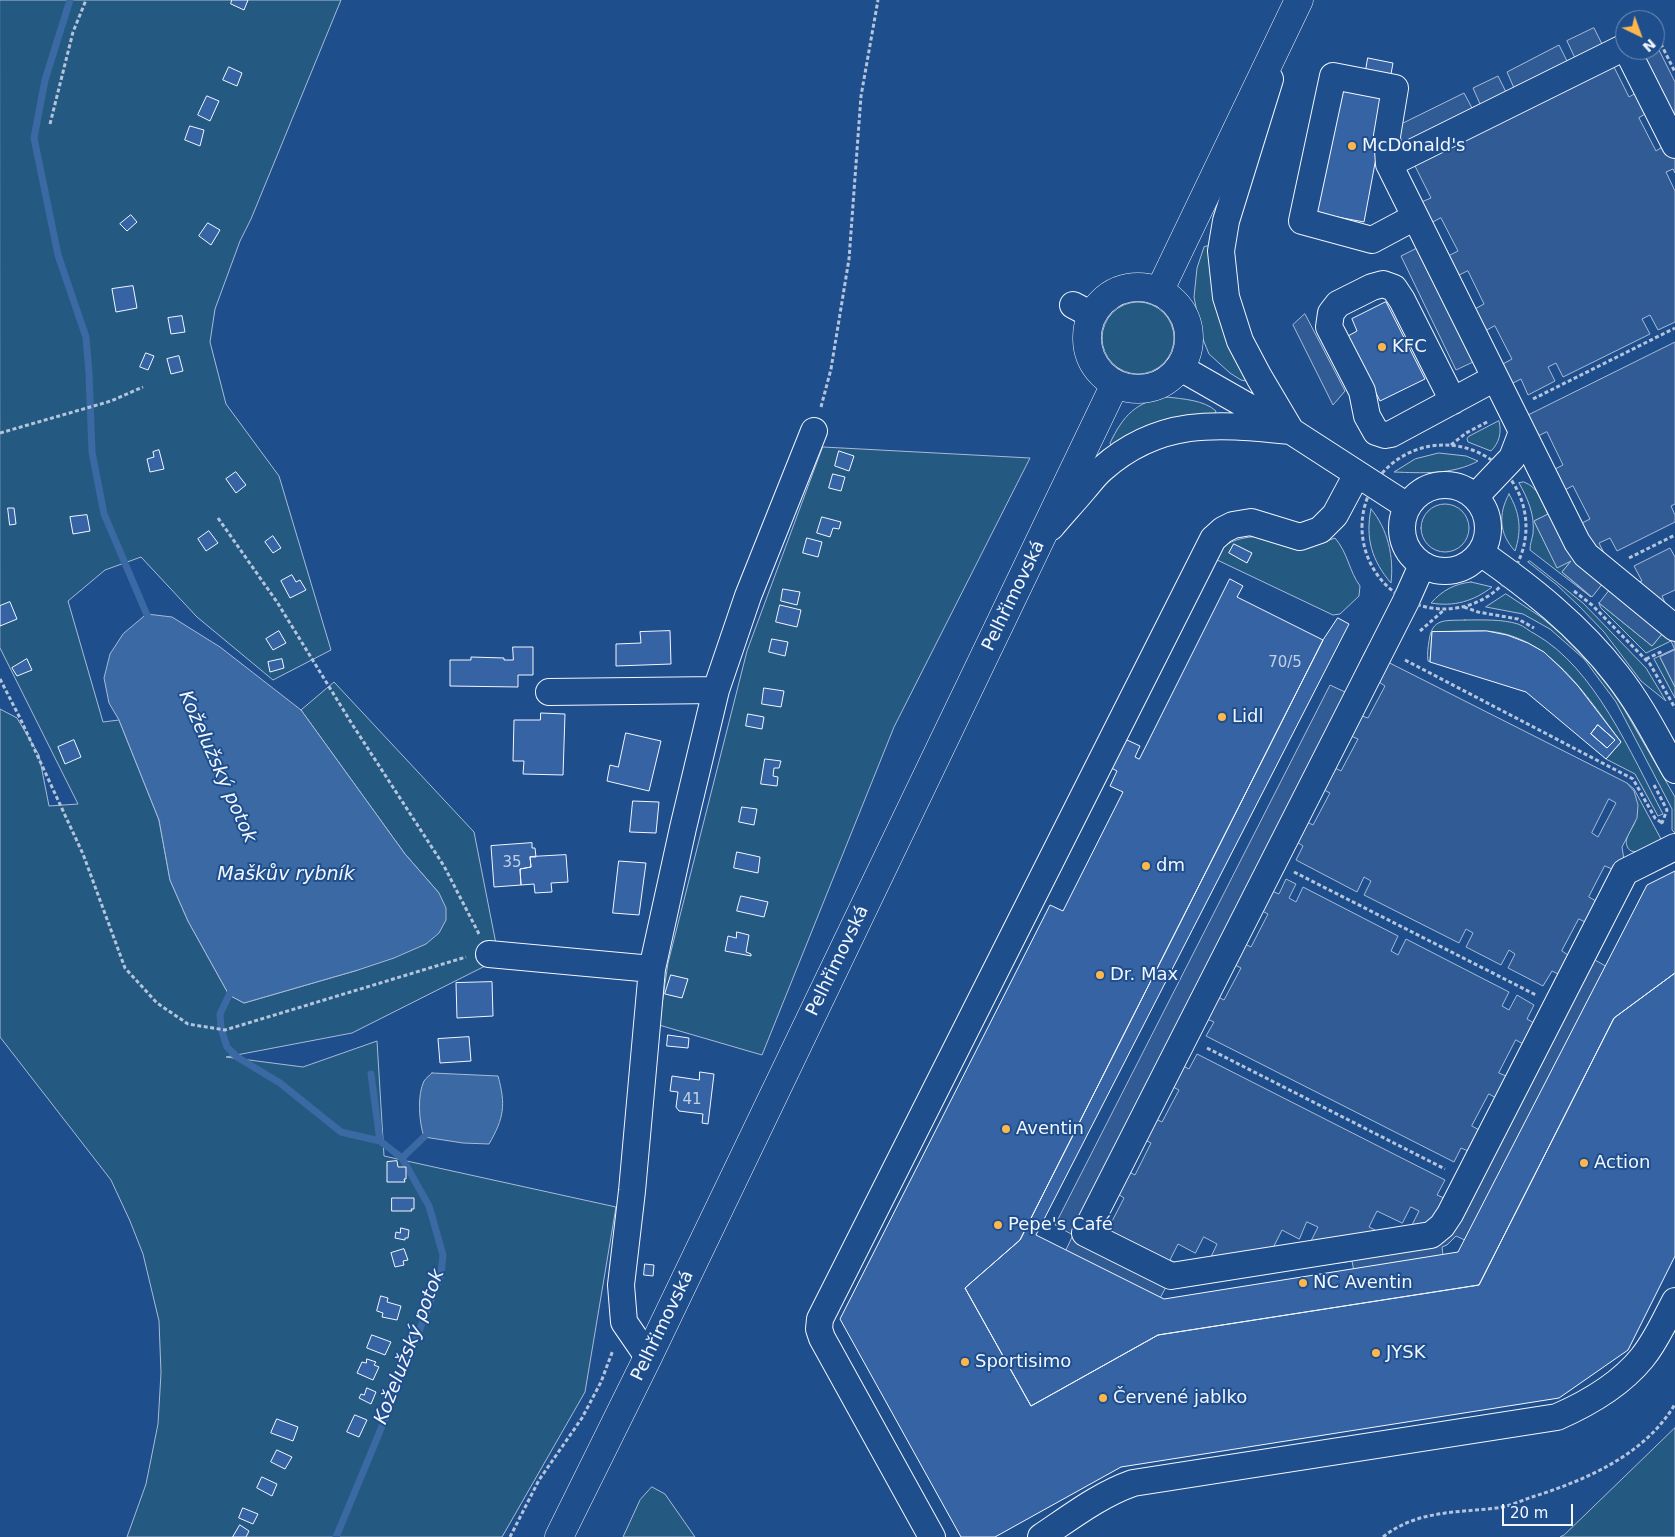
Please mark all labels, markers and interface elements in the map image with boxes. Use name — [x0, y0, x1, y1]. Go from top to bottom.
north arrow — [1615, 10, 1665, 60]
text: N — [1640, 36, 1659, 55]
place label: McDonald's — [1362, 135, 1465, 157]
marker: McDonald's — [1346, 140, 1358, 152]
place label: KFC — [1392, 336, 1427, 358]
marker: KFC — [1376, 341, 1388, 353]
street label: Pelhřimovská — [978, 537, 1050, 655]
house number: 70/5 — [1268, 654, 1302, 672]
water label: Koželužský potok — [173, 687, 261, 847]
place label: Lidl — [1232, 706, 1263, 728]
marker: Lidl — [1216, 711, 1228, 723]
house number: 35 — [502, 854, 522, 872]
place label: dm — [1156, 855, 1185, 877]
marker: dm — [1140, 860, 1152, 872]
water label: Maškův rybník — [217, 864, 355, 886]
street label: Pelhřimovská — [802, 902, 874, 1020]
place label: Dr. Max — [1110, 964, 1178, 986]
marker: Dr. Max — [1094, 969, 1106, 981]
house number: 41 — [682, 1091, 702, 1109]
place label: Aventin — [1016, 1118, 1084, 1140]
marker: Aventin — [1000, 1123, 1012, 1135]
place label: Action — [1594, 1152, 1650, 1174]
marker: Action — [1578, 1157, 1590, 1169]
place label: Pepe's Café — [1008, 1214, 1113, 1236]
marker: Pepe's Café — [992, 1219, 1004, 1231]
water label: Koželužský potok — [370, 1266, 450, 1428]
street label: Pelhřimovská — [627, 1267, 699, 1385]
place label: NC Aventin — [1313, 1272, 1413, 1294]
marker: NC Aventin — [1297, 1277, 1309, 1289]
place label: JYSK — [1386, 1342, 1426, 1364]
marker: JYSK — [1370, 1347, 1382, 1359]
place label: Sportisimo — [975, 1351, 1071, 1373]
marker: Sportisimo — [959, 1356, 971, 1368]
place label: Červené jablko — [1113, 1387, 1247, 1409]
marker: Červené jablko — [1097, 1392, 1109, 1404]
scale bar — [1505, 1494, 1576, 1526]
text: 20 m — [1510, 1504, 1548, 1522]

